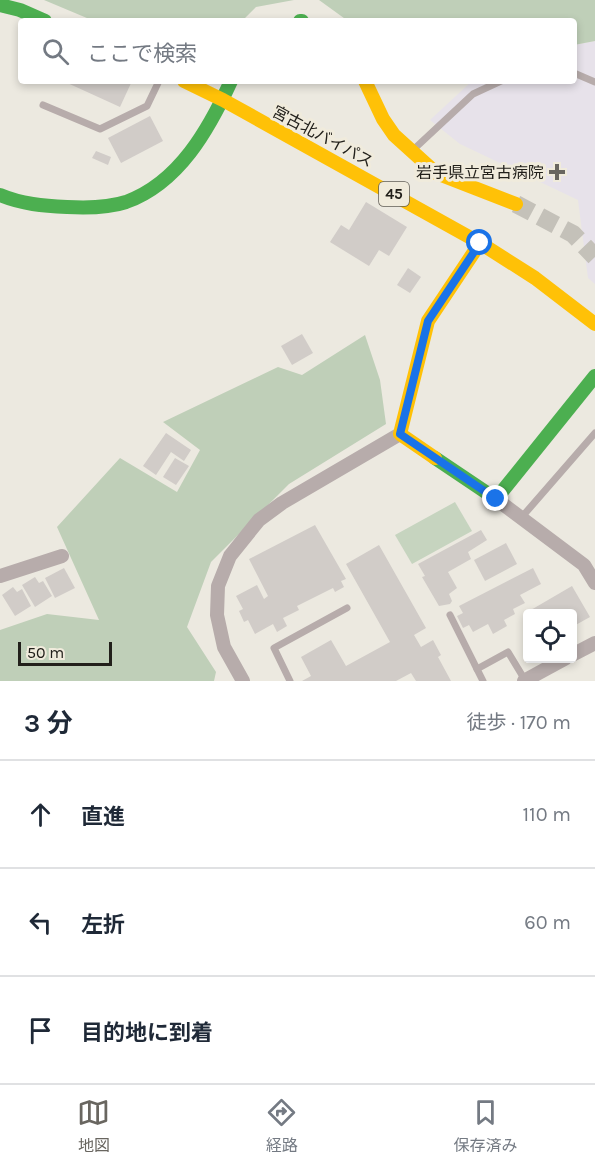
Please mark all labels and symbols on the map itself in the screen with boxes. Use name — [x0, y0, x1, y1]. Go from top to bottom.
street label: 宮古北バイパス — [269, 102, 377, 171]
place label: 岩手県立宮古病院 — [416, 163, 544, 182]
marker: 岩手県立宮古病院 — [548, 163, 566, 181]
road number: 45 — [379, 182, 409, 206]
route start — [466, 229, 492, 255]
route end — [482, 485, 508, 511]
scale bar — [18, 639, 112, 666]

